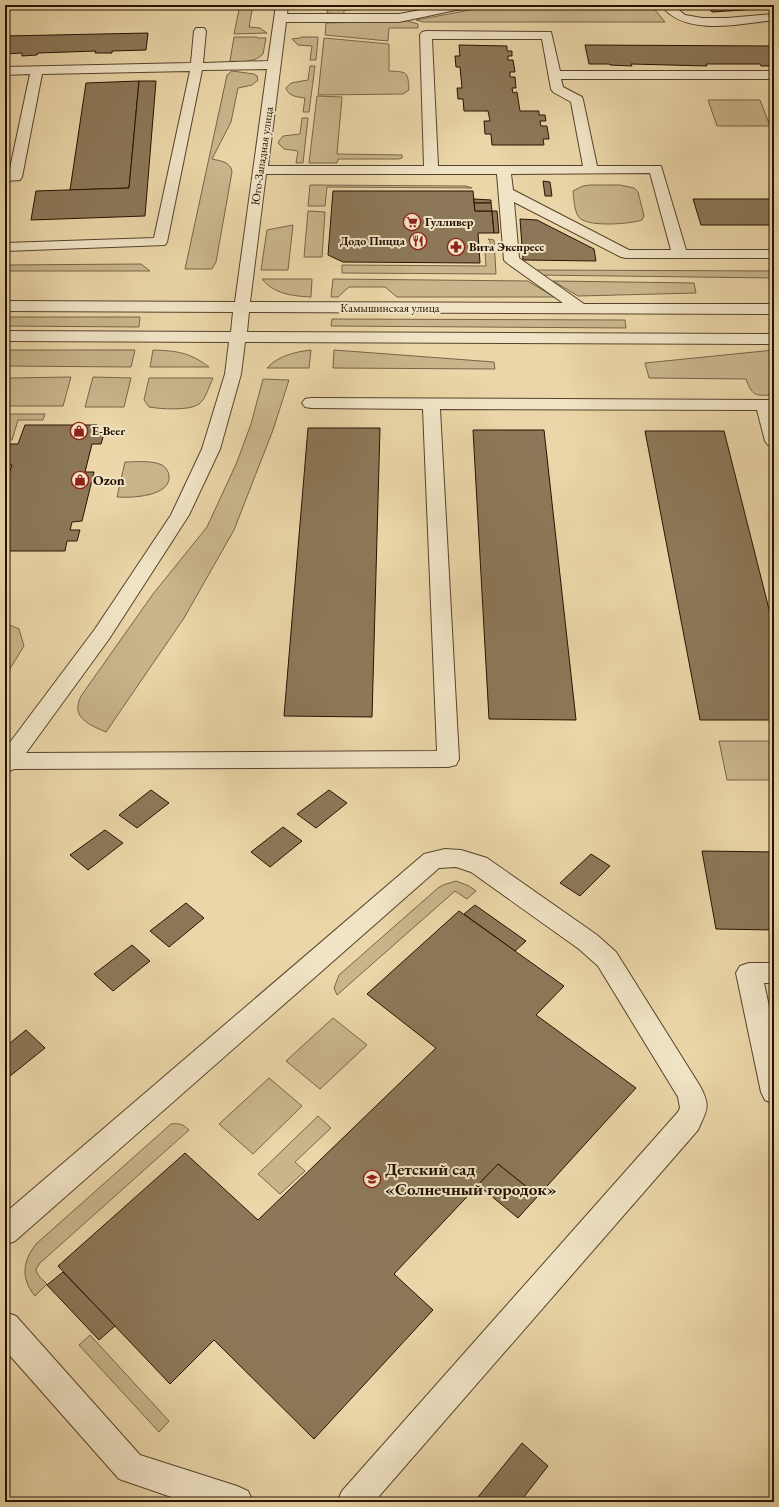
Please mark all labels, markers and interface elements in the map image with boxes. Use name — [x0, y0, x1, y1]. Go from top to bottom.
street label: Юго-Западная улица — [247, 105, 277, 207]
supermarket icon: Гулливер — [402, 212, 422, 232]
place label: Гулливер — [425, 214, 474, 230]
restaurant icon: Додо Пицца — [408, 231, 428, 251]
place label: Додо Пицца — [340, 233, 406, 249]
pharmacy icon: Вита Экспресс — [446, 237, 466, 257]
place label: Вита Экспресс — [469, 239, 545, 255]
street label: Камышинская улица — [340, 300, 440, 316]
shop icon: E-Beer — [69, 421, 89, 441]
place label: E-Beer — [92, 423, 125, 439]
shop icon: Ozon — [70, 470, 90, 490]
place label: Ozon — [93, 471, 125, 489]
place label: Детский сад «Солнечный городок» — [385, 1158, 557, 1200]
school or university icon: Детский сад «Солнечный городок» — [362, 1169, 382, 1189]

